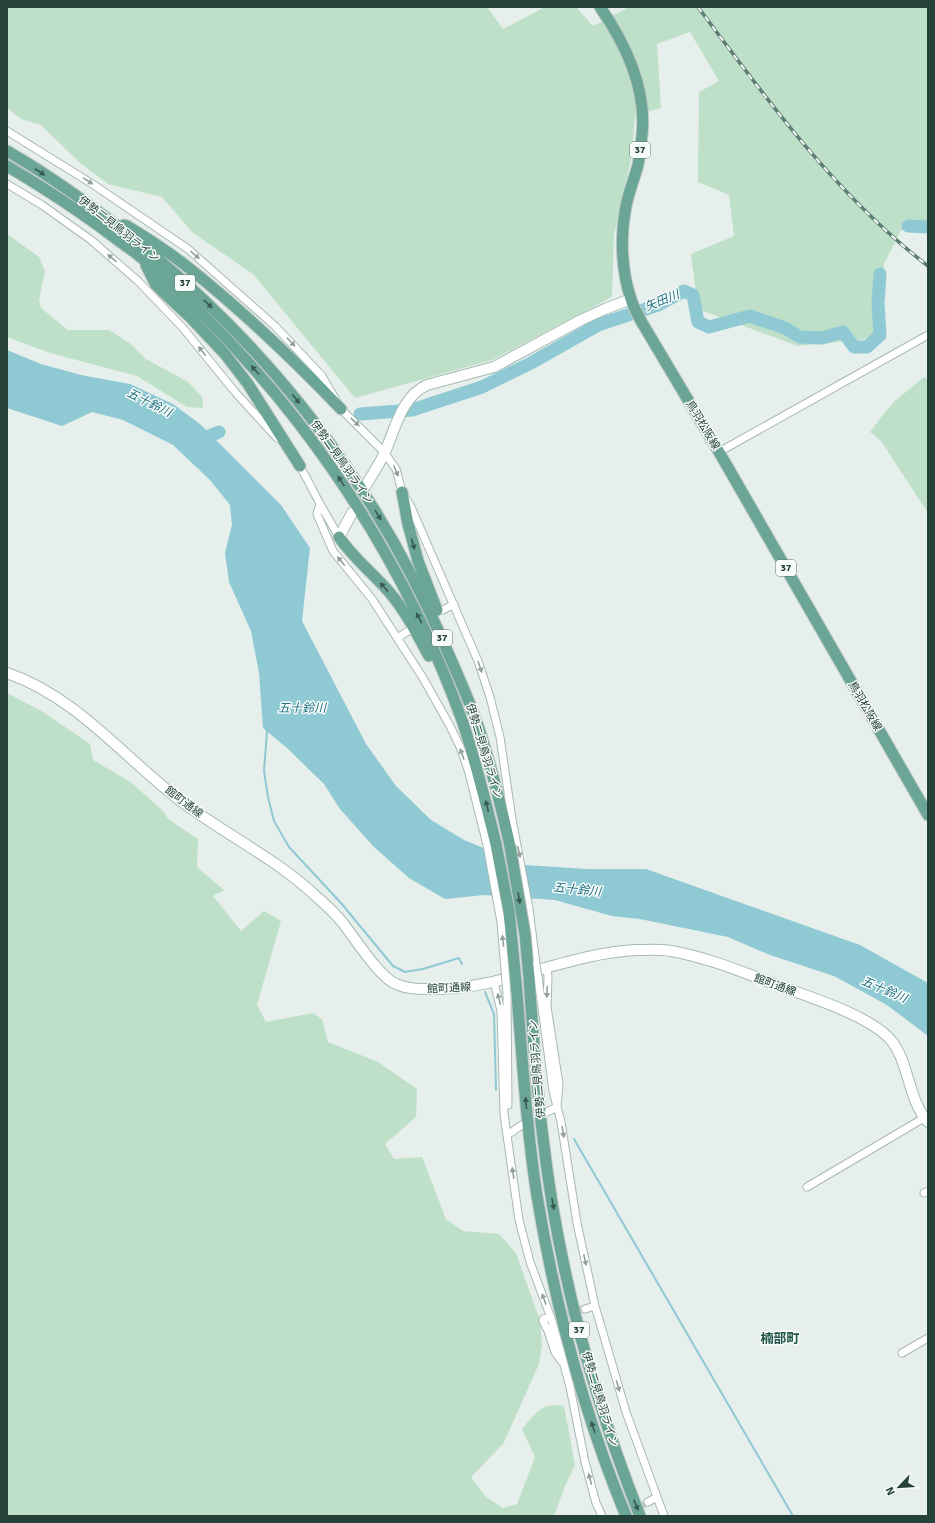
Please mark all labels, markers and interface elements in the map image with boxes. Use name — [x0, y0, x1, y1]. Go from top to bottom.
road number: 37 — [630, 142, 650, 158]
one-way arrow — [34, 168, 46, 175]
one-way arrow — [83, 177, 93, 185]
street label: 伊勢二見鳥羽ライン — [76, 193, 162, 265]
one-way arrow — [189, 250, 200, 259]
one-way arrow — [106, 254, 117, 263]
road number: 37 — [175, 275, 195, 291]
water label: 矢田川 — [642, 286, 683, 315]
one-way arrow — [203, 299, 213, 308]
one-way arrow — [286, 337, 295, 348]
one-way arrow — [198, 346, 206, 357]
one-way arrow — [251, 365, 260, 376]
water label: 五十鈴川 — [124, 386, 176, 421]
one-way arrow — [292, 393, 301, 404]
street label: 鳥羽松阪線 — [683, 398, 723, 452]
one-way arrow — [350, 417, 359, 426]
street label: 伊勢二見鳥羽ライン — [308, 418, 376, 506]
one-way arrow — [392, 465, 399, 477]
one-way arrow — [337, 476, 345, 486]
one-way arrow — [374, 510, 382, 520]
one-way arrow — [410, 538, 416, 550]
one-way arrow — [337, 556, 346, 567]
road number: 37 — [776, 560, 796, 576]
one-way arrow — [380, 582, 389, 592]
one-way arrow — [416, 612, 422, 624]
road number: 37 — [432, 630, 452, 646]
one-way arrow — [478, 662, 484, 674]
street label: 鳥羽松阪線 — [846, 679, 884, 733]
water label: 五十鈴川 — [278, 701, 328, 716]
street label: 伊勢二見鳥羽ライン — [463, 702, 505, 800]
one-way arrow — [459, 747, 465, 759]
street label: 館町通線 — [163, 784, 205, 820]
one-way arrow — [484, 800, 490, 812]
one-way arrow — [516, 845, 522, 858]
water label: 五十鈴川 — [552, 880, 604, 900]
one-way arrow — [516, 892, 522, 904]
one-way arrow — [500, 935, 507, 947]
street label: 館町通線 — [752, 971, 798, 999]
water label: 五十鈴川 — [859, 974, 911, 1007]
street label: 館町通線 — [427, 980, 471, 996]
one-way arrow — [544, 986, 550, 999]
one-way arrow — [495, 993, 501, 1005]
street label: 伊勢二見鳥羽ライン — [526, 1019, 548, 1119]
one-way arrow — [522, 1097, 529, 1109]
one-way arrow — [560, 1126, 566, 1139]
one-way arrow — [510, 1167, 516, 1179]
one-way arrow — [550, 1198, 556, 1211]
one-way arrow — [583, 1254, 589, 1267]
one-way arrow — [540, 1293, 546, 1305]
road number: 37 — [569, 1322, 589, 1338]
district label: 楠部町 — [760, 1331, 800, 1347]
street label: 伊勢二見鳥羽ライン — [579, 1350, 621, 1448]
one-way arrow — [615, 1380, 621, 1392]
one-way arrow — [590, 1420, 596, 1432]
north arrow — [879, 1467, 919, 1507]
one-way arrow — [587, 1473, 593, 1485]
text: N — [883, 1485, 898, 1497]
one-way arrow — [633, 1499, 639, 1511]

